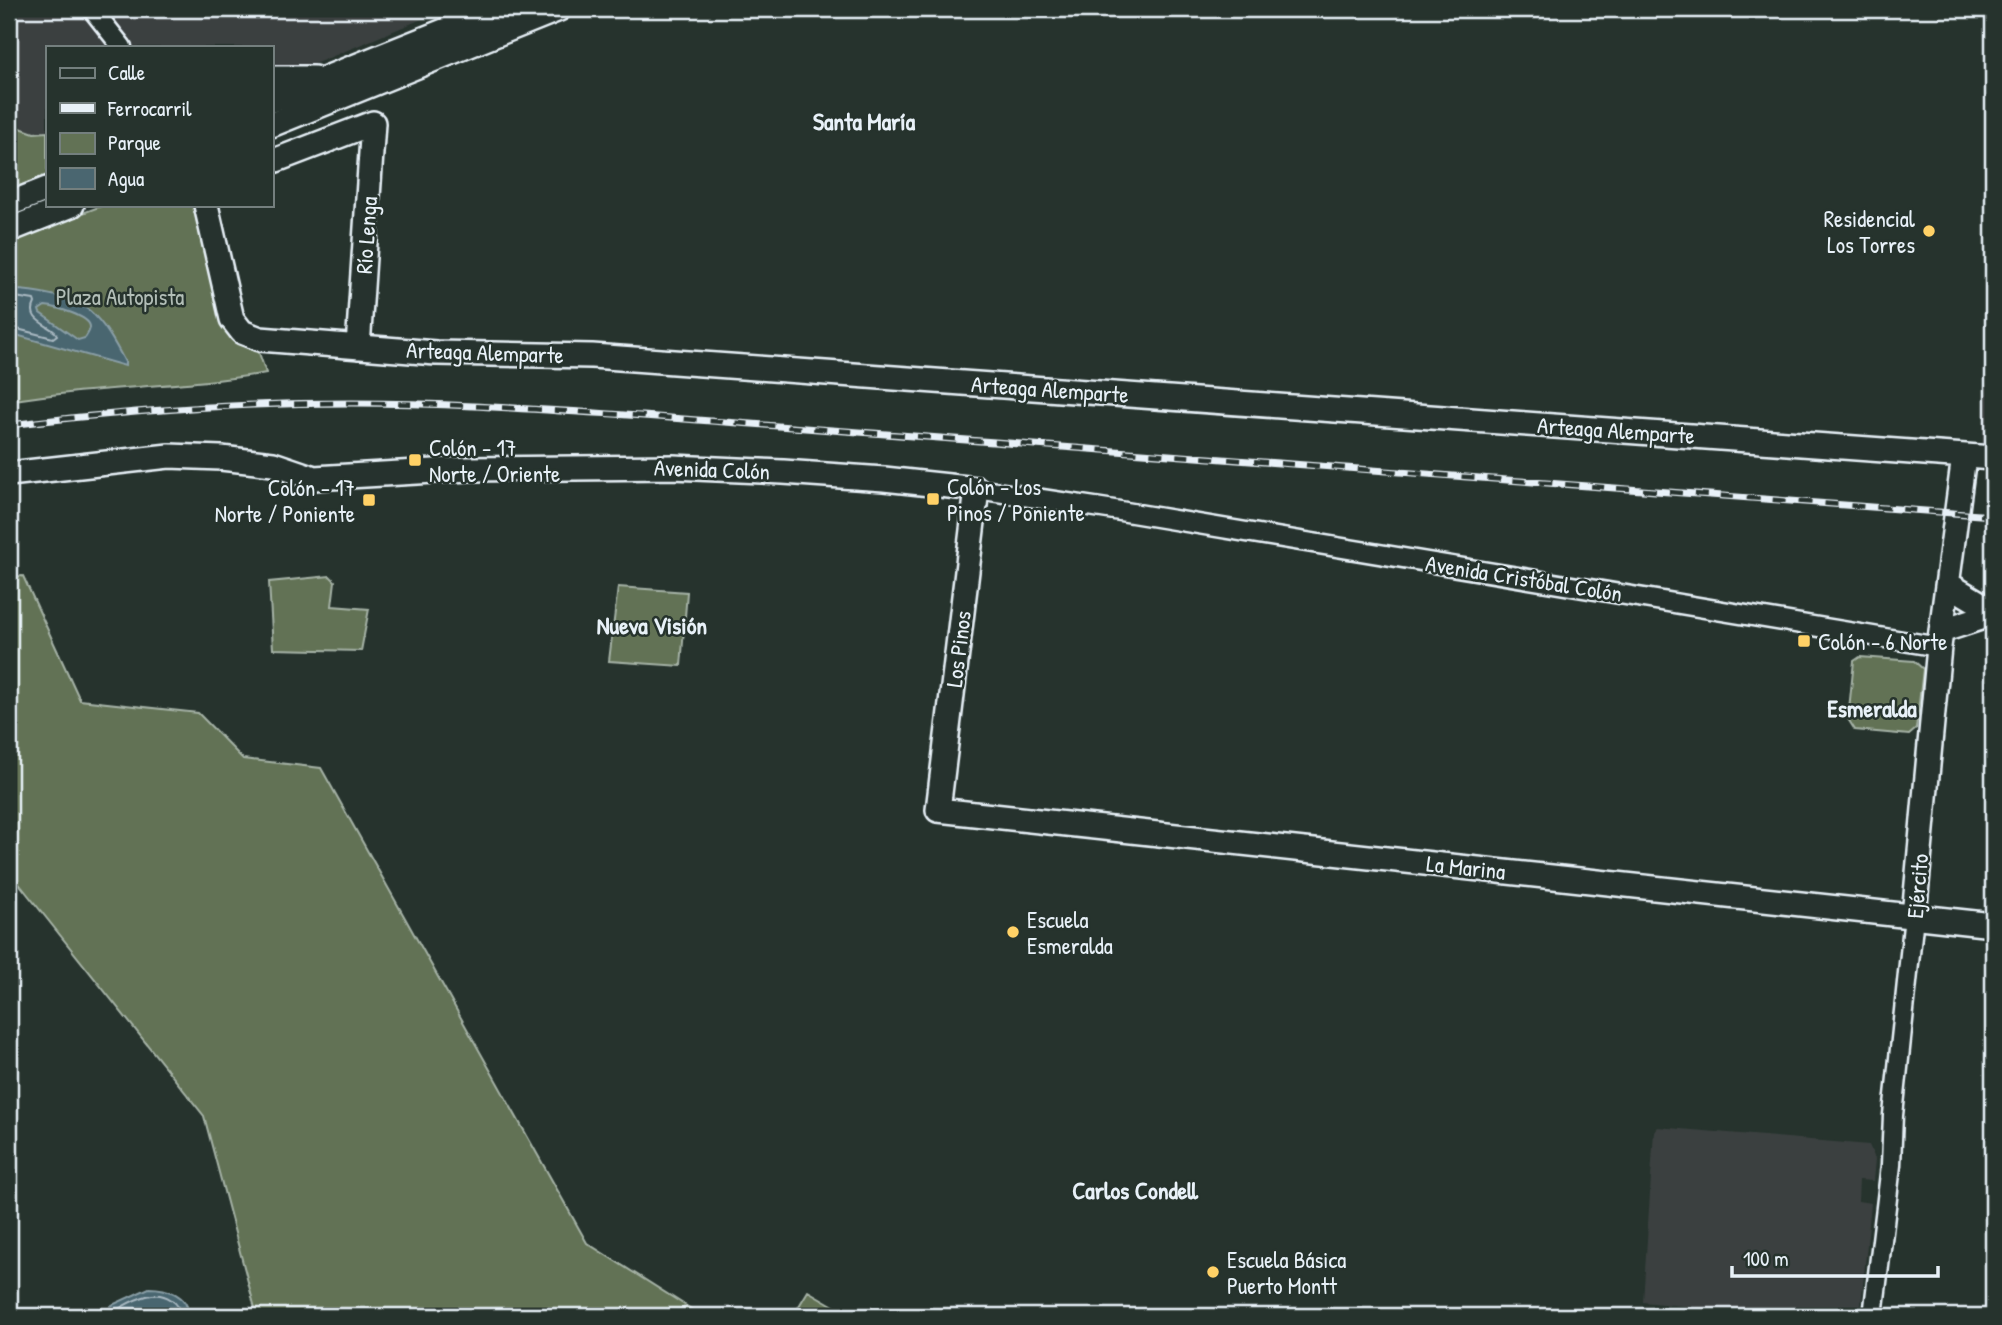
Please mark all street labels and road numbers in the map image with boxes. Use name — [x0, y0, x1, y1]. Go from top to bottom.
street label: Río Lenga — [348, 195, 384, 275]
street label: Arteaga Alemparte — [406, 334, 564, 370]
street label: Arteaga Alemparte — [970, 368, 1130, 410]
street label: Arteaga Alemparte — [1536, 409, 1696, 451]
street label: Avenida Colón — [653, 451, 771, 487]
street label: Avenida Cristóbal Colón — [1423, 547, 1625, 609]
street label: Los Pinos — [938, 609, 978, 689]
street label: La Marina — [1425, 847, 1507, 887]
street label: Ejército — [1899, 852, 1935, 920]

